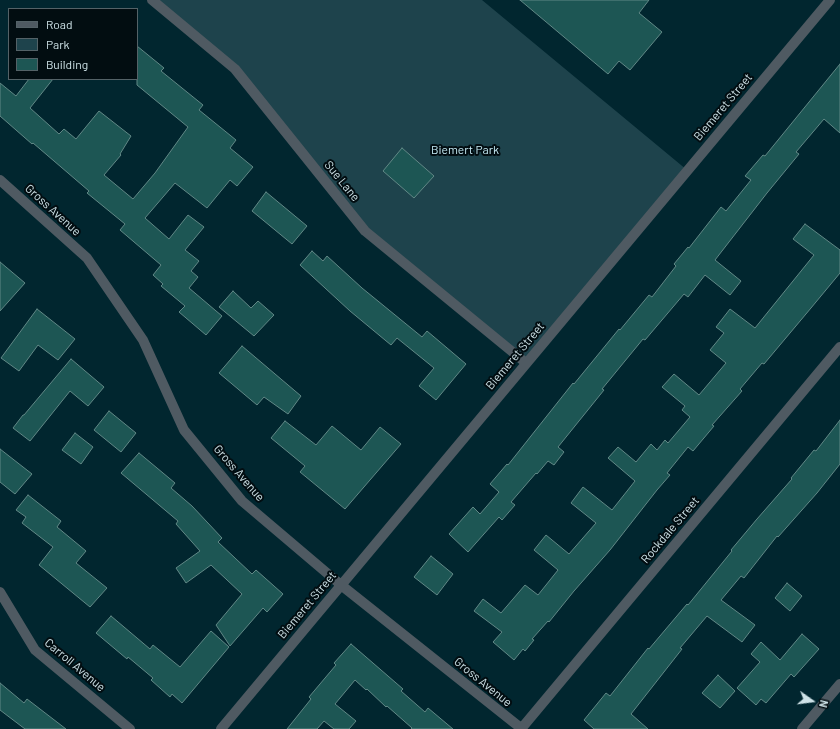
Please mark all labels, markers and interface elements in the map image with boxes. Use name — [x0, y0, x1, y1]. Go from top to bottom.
legend — [8, 8, 138, 80]
text: Road — [46, 17, 73, 31]
text: Park — [46, 37, 70, 51]
text: Building — [46, 57, 88, 71]
street label: Biemeret Street — [691, 70, 755, 144]
park label: Biemert Park — [431, 143, 499, 157]
street label: Sue Lane — [321, 158, 363, 204]
street label: Gross Avenue — [22, 181, 84, 239]
street label: Biemeret Street — [483, 319, 547, 393]
street label: Gross Avenue — [211, 442, 267, 504]
street label: Rockdale Street — [638, 494, 702, 566]
street label: Biemeret Street — [275, 568, 339, 642]
street label: Carroll Avenue — [42, 636, 108, 694]
street label: Gross Avenue — [451, 654, 515, 710]
north arrow — [792, 681, 832, 721]
text: N — [817, 699, 831, 709]

